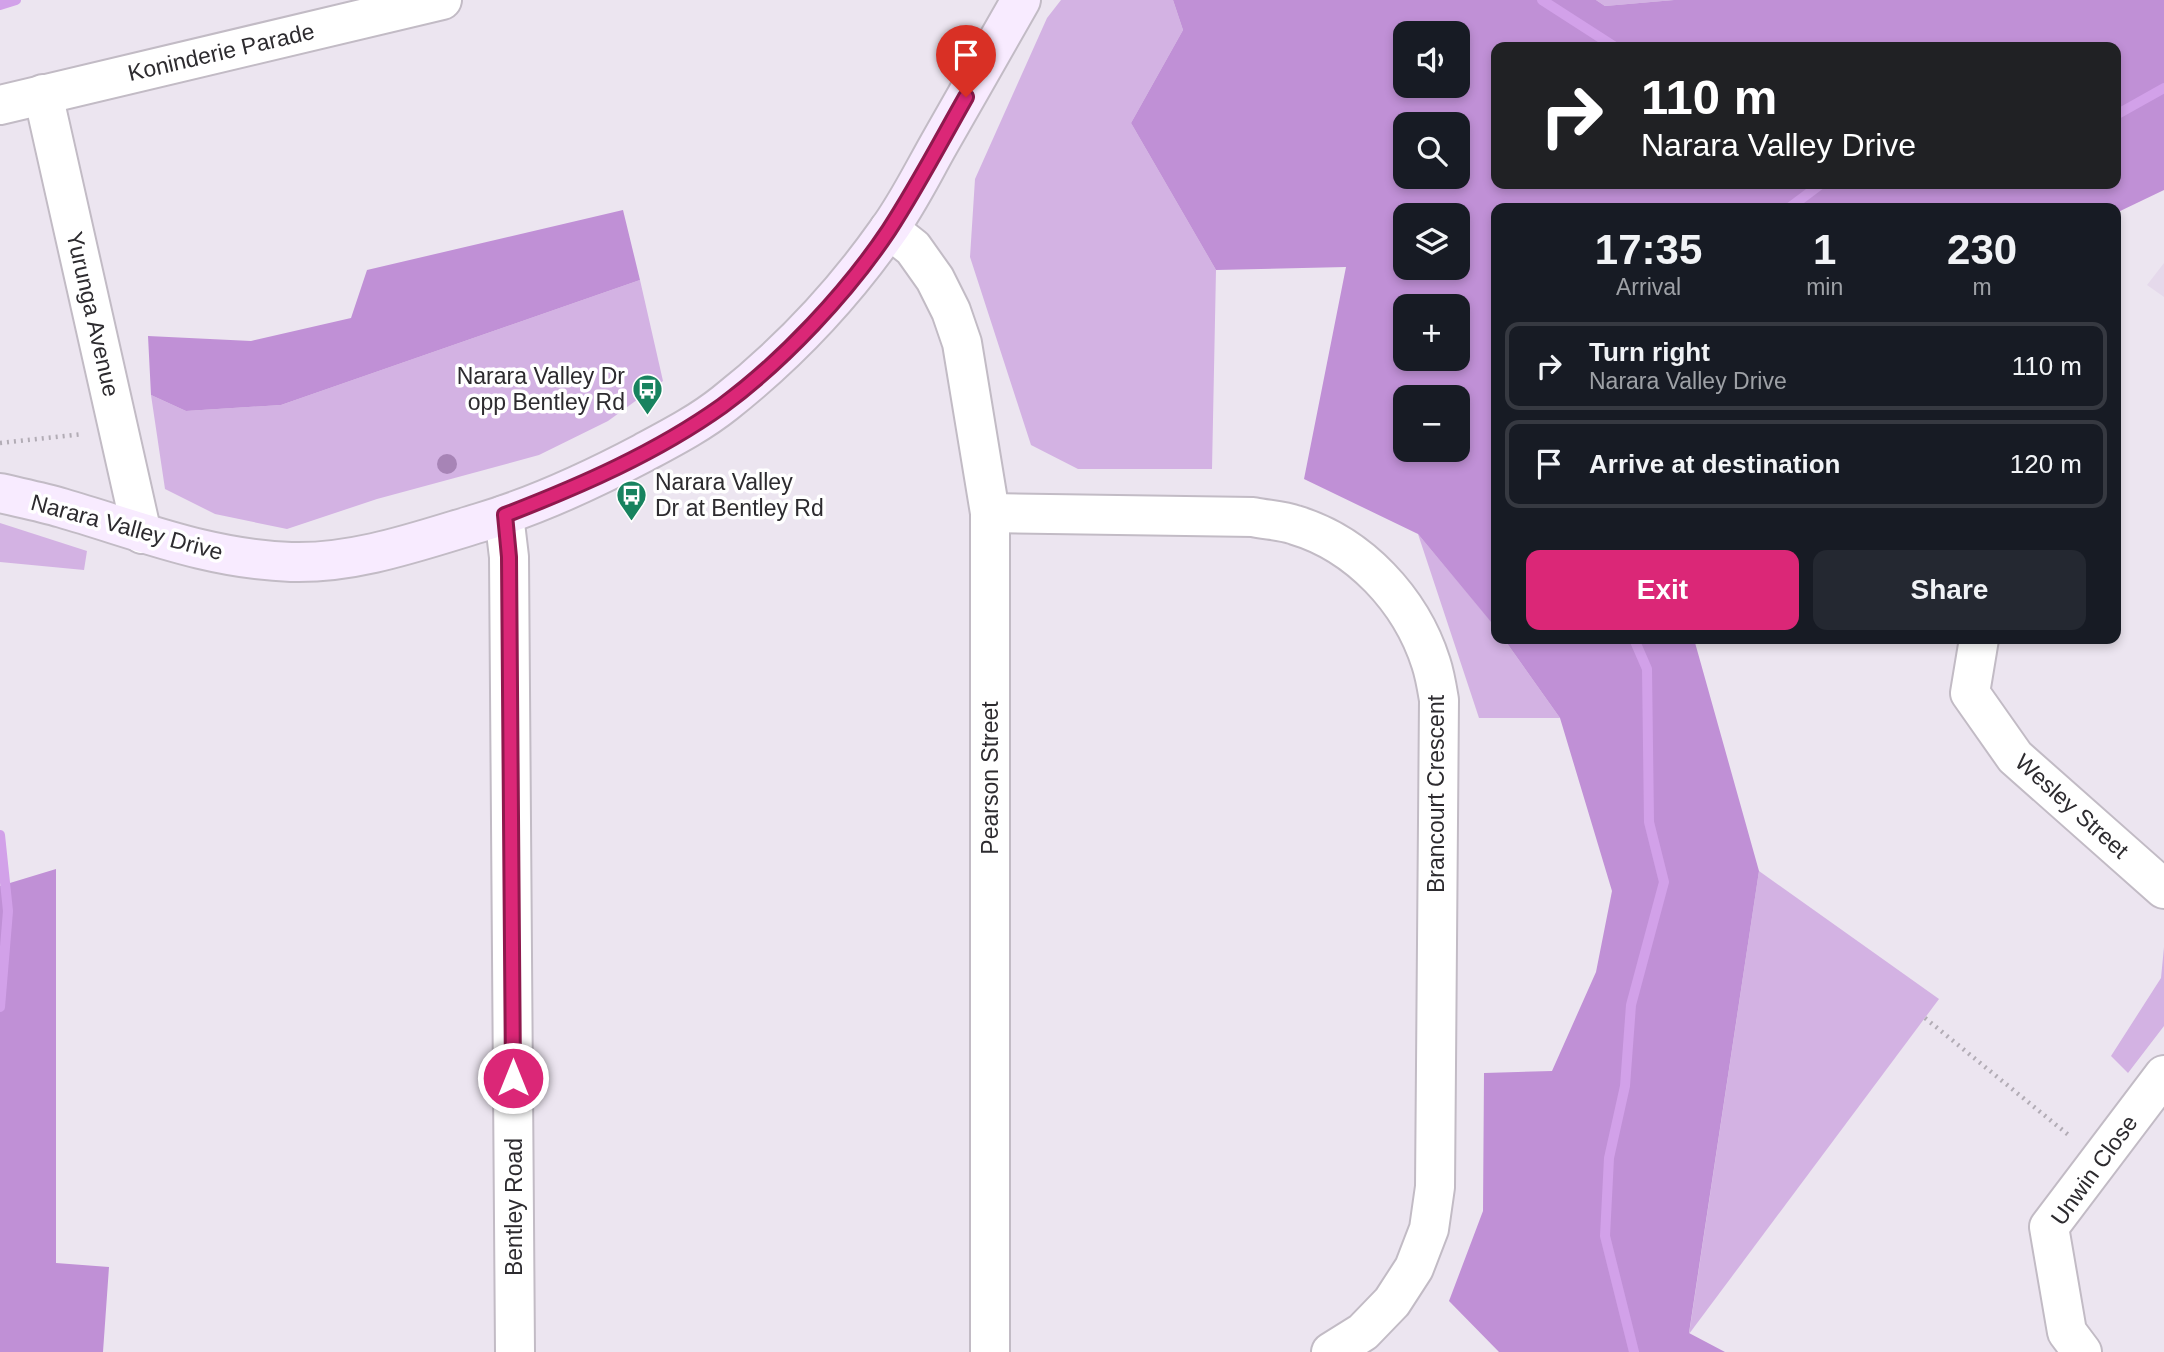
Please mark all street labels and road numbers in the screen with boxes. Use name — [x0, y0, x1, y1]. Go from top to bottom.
street label: Koninderie Parade — [125, 18, 317, 86]
street label: Yurunga Avenue — [61, 229, 125, 399]
street label: Narara Valley Drive — [28, 489, 226, 565]
street label: Brancourt Crescent — [1423, 694, 1449, 893]
street label: Pearson Street — [977, 701, 1003, 855]
street label: Wesley Street — [2010, 749, 2134, 864]
street label: Unwin Close — [2046, 1110, 2142, 1230]
street label: Bentley Road — [501, 1138, 527, 1276]

